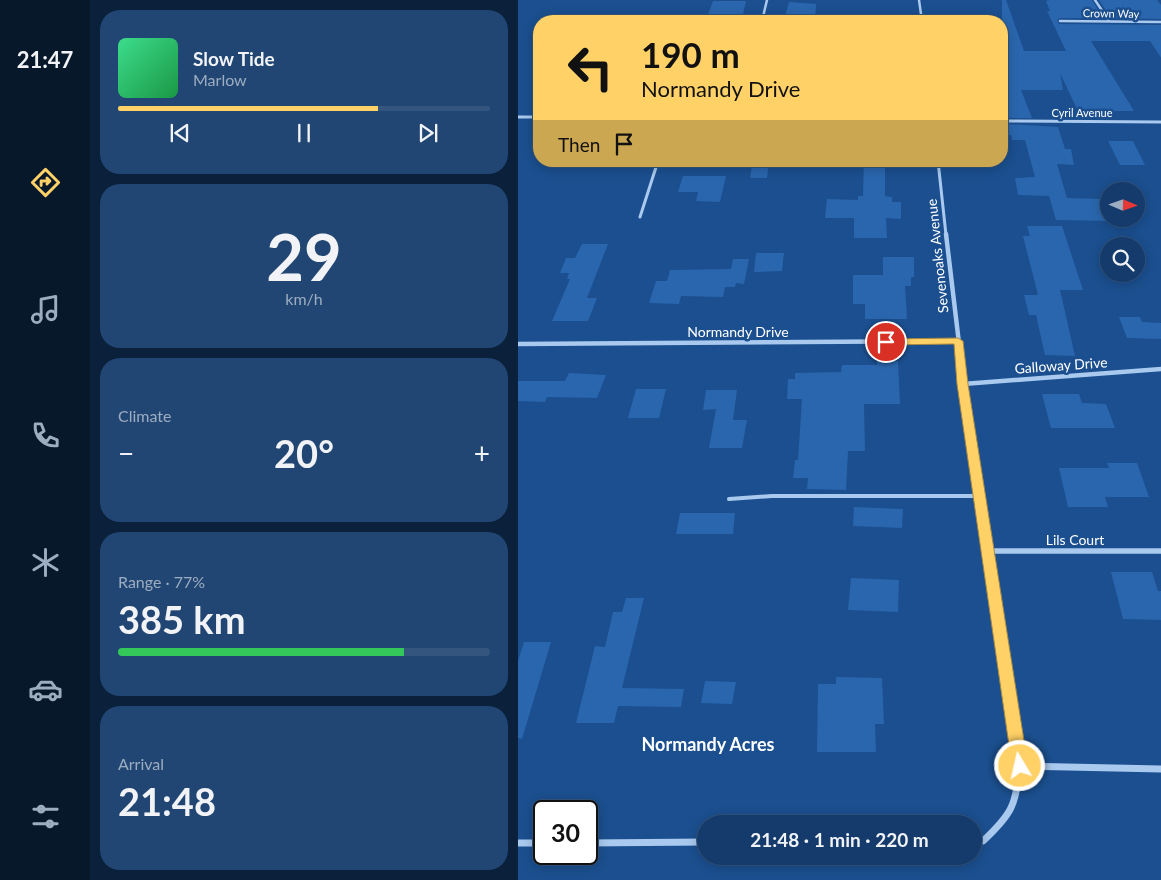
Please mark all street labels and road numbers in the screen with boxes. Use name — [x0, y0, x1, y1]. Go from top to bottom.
street label: Crown Way — [1083, 6, 1140, 20]
street label: Cyril Avenue — [1052, 106, 1113, 119]
street label: Sevenoaks Avenue — [923, 198, 951, 314]
street label: Normandy Drive — [687, 323, 789, 340]
street label: Galloway Drive — [1014, 353, 1108, 377]
street label: Lils Court — [1046, 531, 1104, 548]

